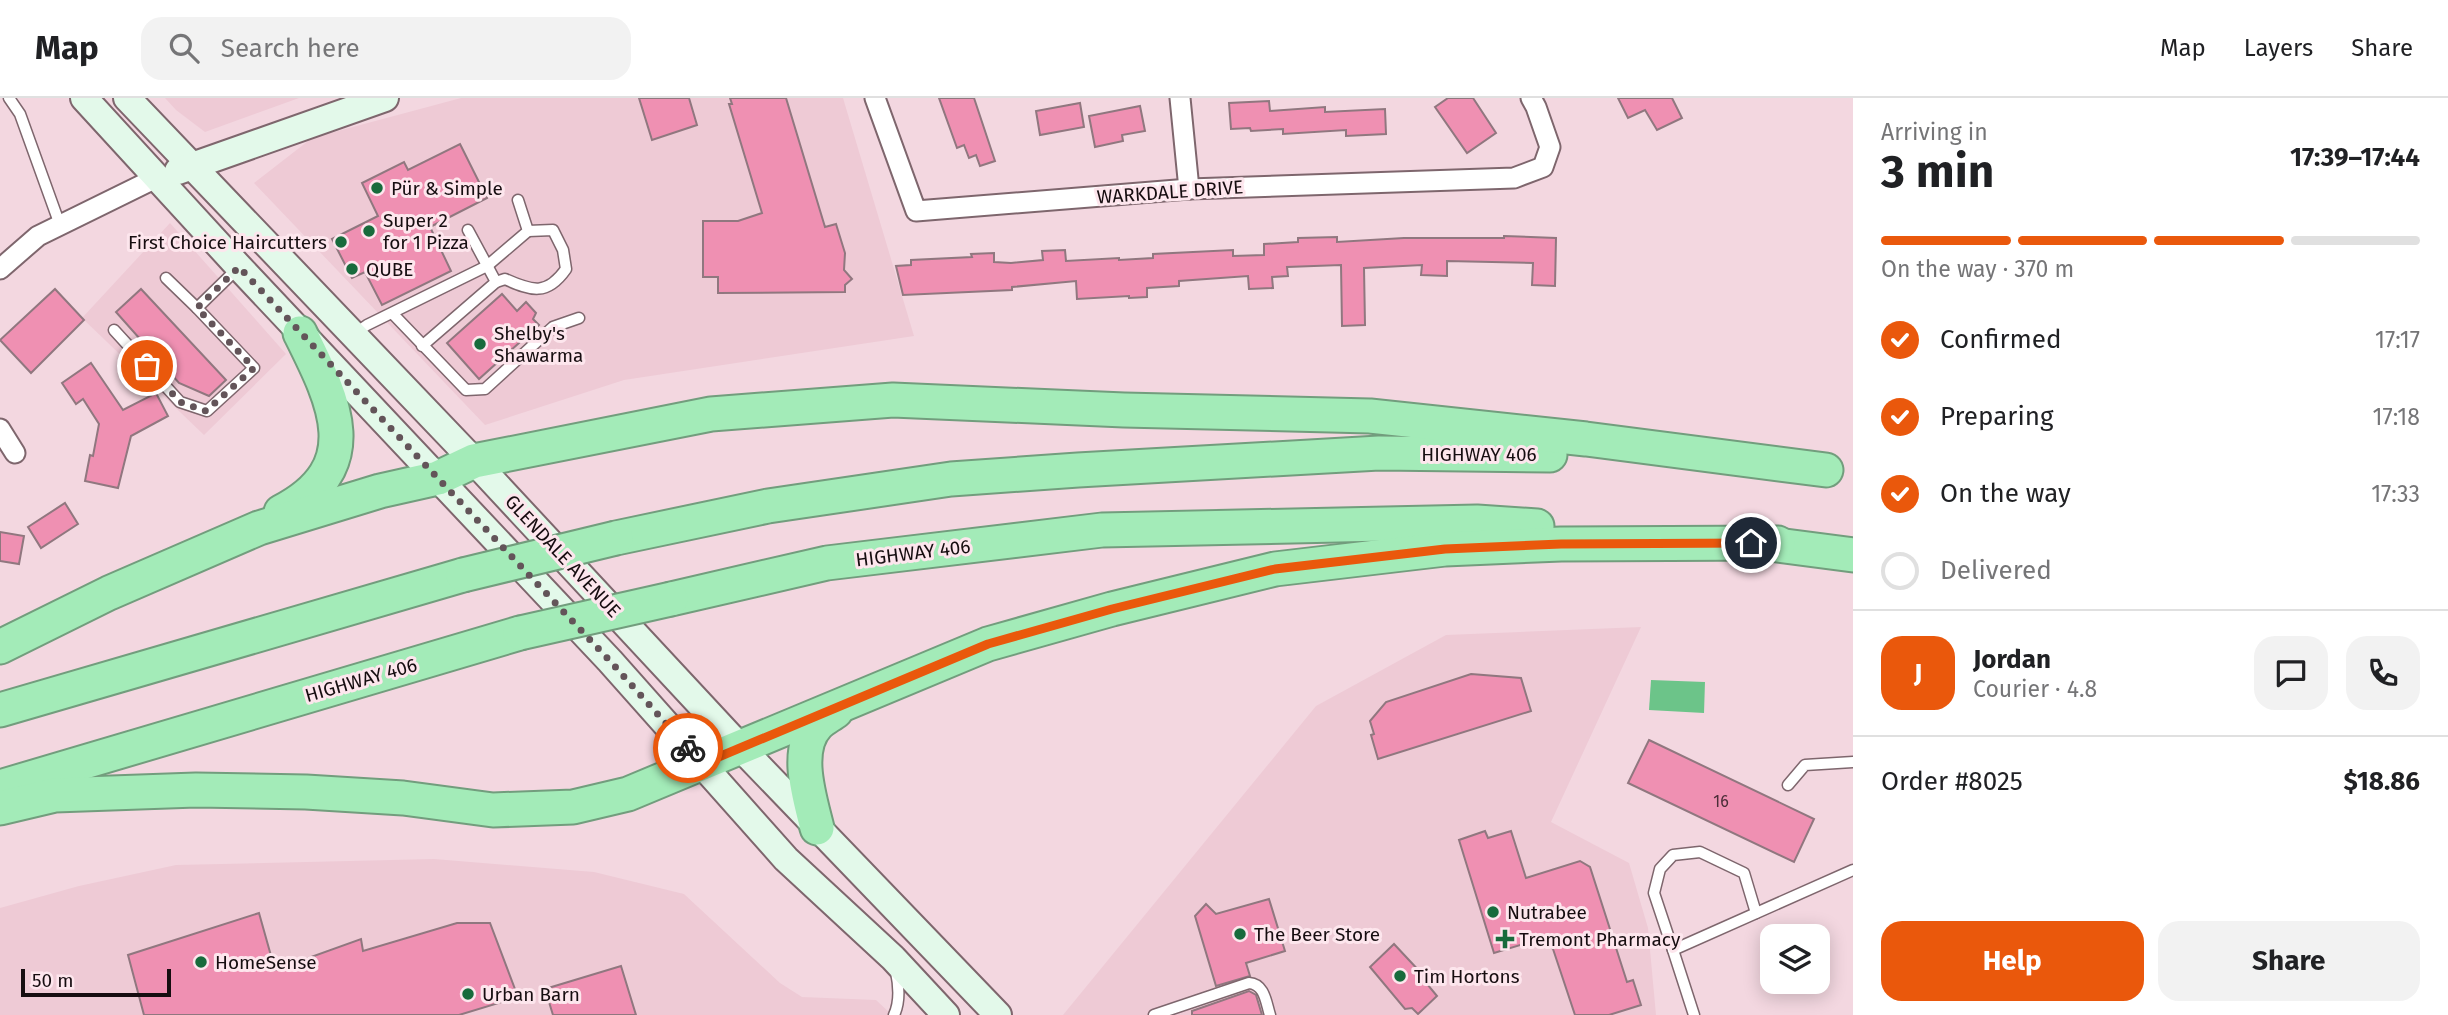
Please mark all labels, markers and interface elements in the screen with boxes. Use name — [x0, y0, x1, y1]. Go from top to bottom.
search box — [141, 17, 631, 80]
text: Map — [35, 28, 99, 68]
icon: search — [165, 29, 203, 67]
text: Search here — [221, 33, 360, 64]
text: Map — [2160, 34, 2206, 62]
text: Layers — [2244, 34, 2313, 62]
text: Share — [2351, 34, 2413, 62]
text: Arriving in — [1881, 118, 1988, 146]
text: 17:39–17:44 — [2290, 142, 2420, 173]
text: 3 min — [1881, 144, 1994, 199]
street label: WARKDALE DRIVE — [1096, 175, 1244, 209]
place label: Pür & Simple — [391, 177, 503, 200]
marker: Pür & Simple — [369, 180, 385, 196]
place label: Super 2 for 1 Pizza — [383, 209, 469, 254]
marker: Super 2 for 1 Pizza — [361, 223, 377, 239]
place label: First Choice Haircutters — [128, 231, 327, 254]
marker: First Choice Haircutters — [333, 234, 349, 250]
text: On the way · 370 m — [1881, 255, 2074, 283]
place label: QUBE — [366, 258, 413, 281]
marker: QUBE — [344, 261, 360, 277]
icon: check — [1881, 321, 1919, 359]
place label: Shelby's Shawarma — [494, 322, 583, 367]
text: Confirmed — [1940, 324, 2061, 355]
text: 17:17 — [2375, 326, 2420, 354]
pin — [117, 336, 177, 396]
marker: Shelby's Shawarma — [472, 336, 488, 352]
icon: bag — [128, 347, 166, 385]
icon: check — [1881, 398, 1919, 436]
text: Preparing — [1940, 401, 2053, 432]
text: 17:18 — [2373, 403, 2420, 431]
street label: HIGHWAY 406 — [1421, 443, 1537, 466]
icon: check — [1881, 475, 1919, 513]
text: On the way — [1940, 478, 2071, 509]
text: 17:33 — [2371, 480, 2420, 508]
street label: GLENDALE AVENUE — [500, 490, 626, 622]
pin — [1721, 513, 1781, 573]
icon: home — [1732, 524, 1770, 562]
street label: HIGHWAY 406 — [854, 535, 972, 571]
text: Delivered — [1940, 555, 2052, 586]
button: chat — [2254, 636, 2328, 710]
button: phone — [2346, 636, 2420, 710]
text: Jordan — [1973, 644, 2051, 675]
street label: HIGHWAY 406 — [302, 653, 420, 707]
text: J — [1914, 658, 1922, 689]
text: Courier · 4.8 — [1973, 675, 2097, 703]
courier — [653, 713, 723, 783]
icon: bike — [669, 729, 707, 767]
text: Order #8025 — [1881, 766, 2023, 797]
text: $18.86 — [2343, 766, 2420, 797]
house number: 16 — [1713, 792, 1729, 811]
place label: Nutrabee — [1507, 901, 1587, 924]
marker: Nutrabee — [1485, 904, 1501, 920]
button: Help — [1881, 921, 2144, 1001]
button: Share — [2158, 921, 2420, 1001]
place label: The Beer Store — [1254, 923, 1380, 946]
map controls — [1760, 924, 1830, 994]
button: layers — [1760, 924, 1830, 994]
marker: The Beer Store — [1232, 926, 1248, 942]
place label: Tremont Pharmacy — [1519, 928, 1681, 951]
marker: Tremont Pharmacy — [1497, 931, 1513, 947]
place label: HomeSense — [215, 951, 317, 974]
marker: HomeSense — [193, 954, 209, 970]
place label: Tim Hortons — [1414, 965, 1520, 988]
scale bar — [21, 966, 172, 998]
marker: Tim Hortons — [1392, 968, 1408, 984]
text: 50 m — [32, 969, 73, 992]
place label: Urban Barn — [482, 983, 580, 1006]
marker: Urban Barn — [460, 986, 476, 1002]

